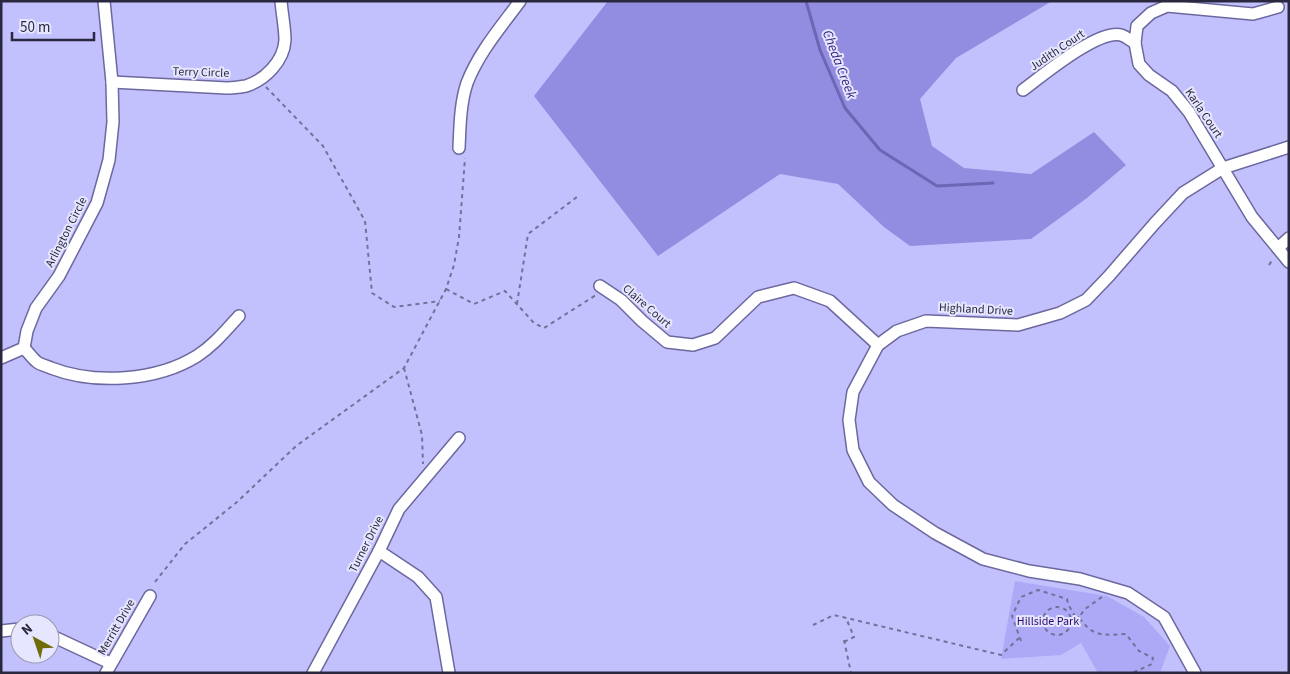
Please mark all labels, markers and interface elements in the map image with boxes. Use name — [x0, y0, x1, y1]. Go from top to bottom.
scale bar — [12, 10, 95, 42]
text: 50 m — [20, 17, 50, 38]
street label: Judith Court — [1026, 26, 1088, 75]
water label: Cheda Creek — [817, 27, 861, 102]
street label: Terry Circle — [172, 63, 230, 82]
street label: Karla Court — [1181, 85, 1227, 142]
street label: Arlington Circle — [41, 194, 92, 270]
street label: Claire Court — [619, 280, 675, 332]
street label: Highland Drive — [939, 299, 1013, 320]
street label: Turner Drive — [345, 513, 388, 576]
street label: Merritt Drive — [94, 596, 139, 658]
park label: Hillside Park — [1017, 613, 1079, 630]
north arrow — [10, 614, 60, 664]
text: N — [17, 619, 37, 640]

